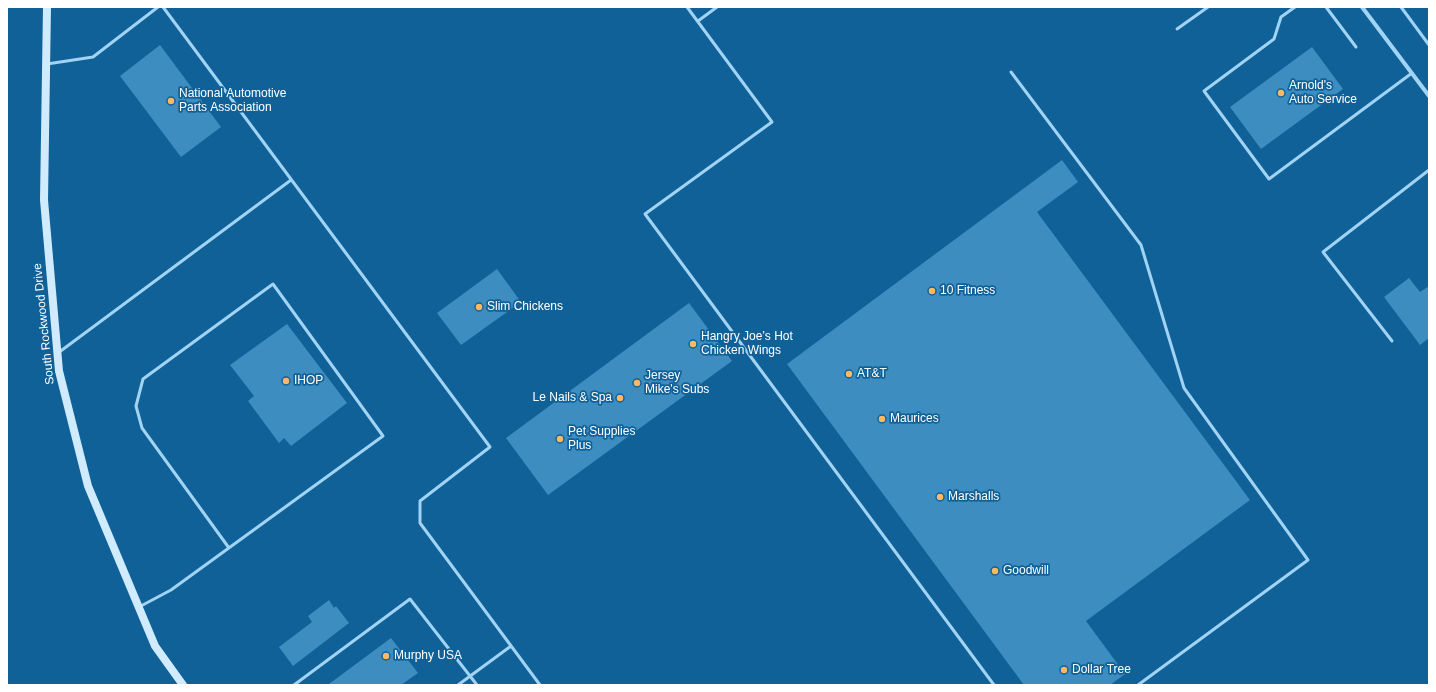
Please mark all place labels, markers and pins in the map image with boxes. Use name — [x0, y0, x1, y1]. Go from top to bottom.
place label: Arnold's Auto Service — [1289, 79, 1357, 107]
place label: National Automotive Parts Association — [179, 87, 286, 115]
marker: Arnold's Auto Service — [1276, 88, 1286, 98]
marker: National Automotive Parts Association — [166, 96, 176, 106]
place label: 10 Fitness — [940, 284, 995, 298]
marker: 10 Fitness — [927, 286, 937, 296]
place label: Slim Chickens — [487, 300, 563, 314]
marker: Slim Chickens — [474, 302, 484, 312]
place label: Hangry Joe’s Hot Chicken Wings — [701, 330, 793, 358]
marker: Hangry Joe’s Hot Chicken Wings — [688, 339, 698, 349]
place label: AT&T — [857, 367, 887, 381]
place label: Jersey Mike's Subs — [645, 369, 709, 397]
marker: AT&T — [844, 369, 854, 379]
place label: IHOP — [294, 374, 323, 388]
marker: IHOP — [281, 376, 291, 386]
marker: Jersey Mike's Subs — [632, 378, 642, 388]
place label: Le Nails & Spa — [533, 391, 612, 405]
marker: Le Nails & Spa — [615, 393, 625, 403]
place label: Maurices — [890, 412, 939, 426]
marker: Maurices — [877, 414, 887, 424]
place label: Pet Supplies Plus — [568, 425, 635, 453]
marker: Pet Supplies Plus — [555, 434, 565, 444]
place label: Marshalls — [948, 490, 999, 504]
marker: Marshalls — [935, 492, 945, 502]
place label: Goodwill — [1003, 564, 1049, 578]
marker: Goodwill — [990, 566, 1000, 576]
place label: Murphy USA — [394, 649, 462, 663]
marker: Murphy USA — [381, 651, 391, 661]
place label: Dollar Tree — [1072, 663, 1131, 677]
marker: Dollar Tree — [1059, 665, 1069, 675]

